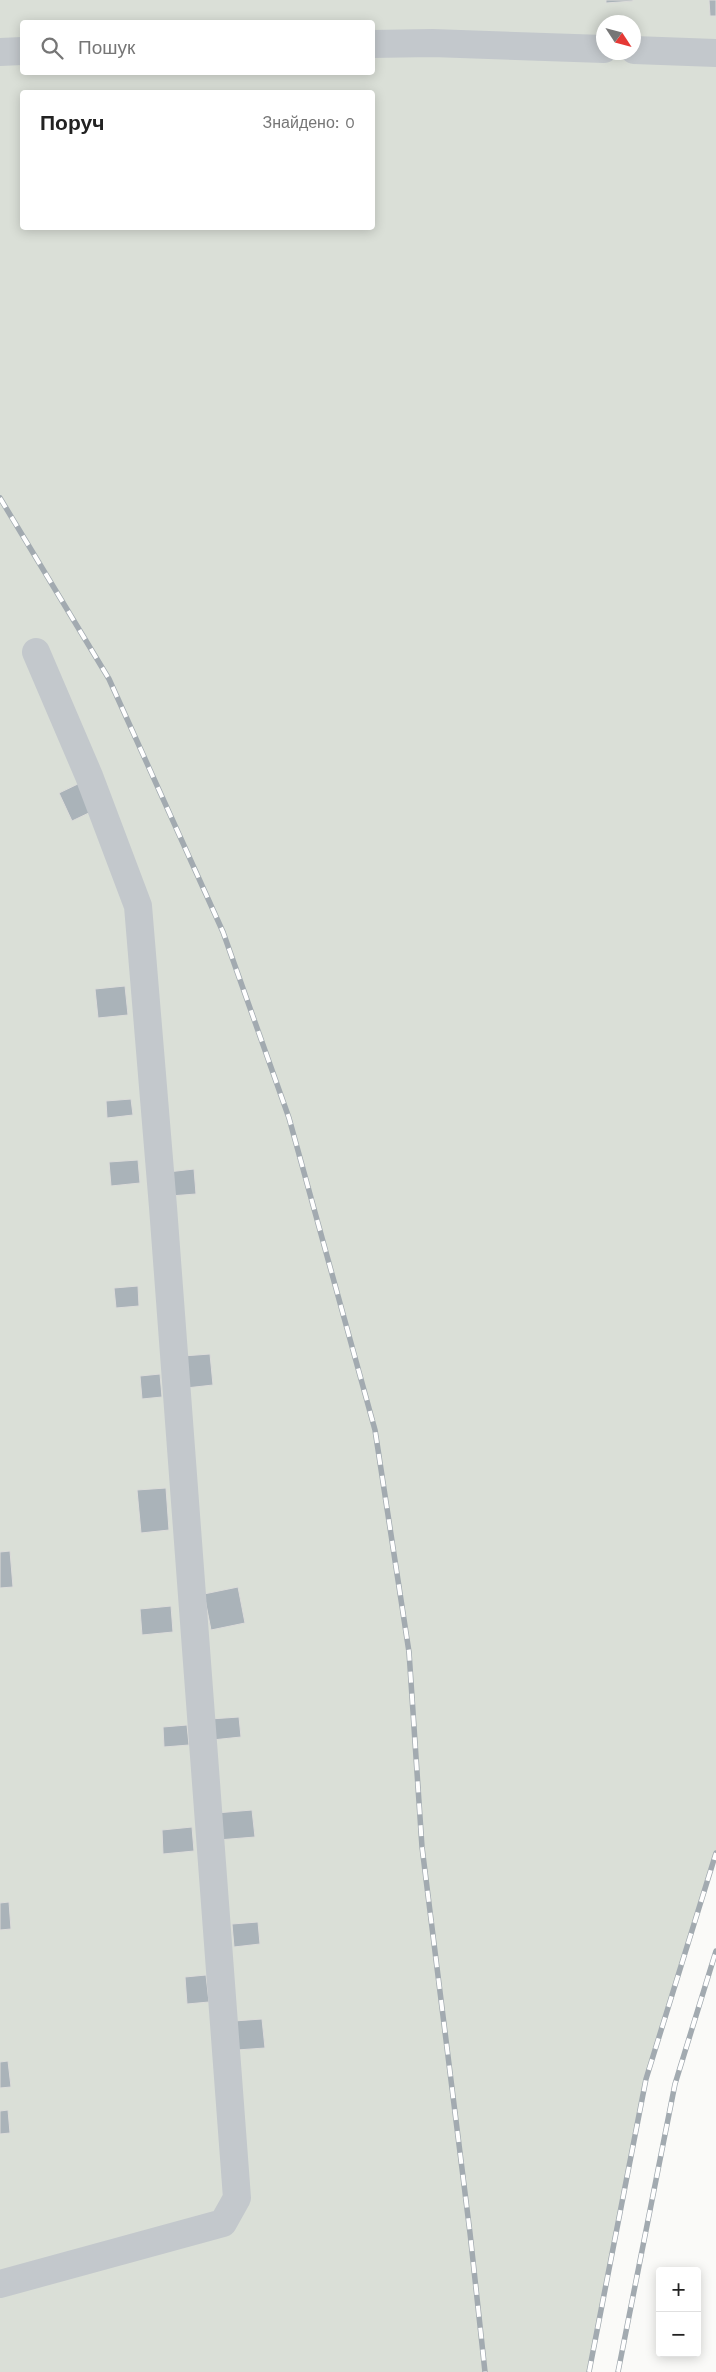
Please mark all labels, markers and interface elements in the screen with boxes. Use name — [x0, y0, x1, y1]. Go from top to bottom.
north arrow — [596, 15, 641, 60]
search box — [20, 20, 375, 75]
icon: search — [38, 34, 66, 62]
text: Пошук — [78, 36, 135, 59]
text: Поруч — [40, 110, 104, 135]
text: Знайдено: 0 — [263, 113, 355, 132]
map controls — [656, 2267, 701, 2357]
button: + — [656, 2267, 701, 2312]
button: − — [656, 2312, 701, 2357]

